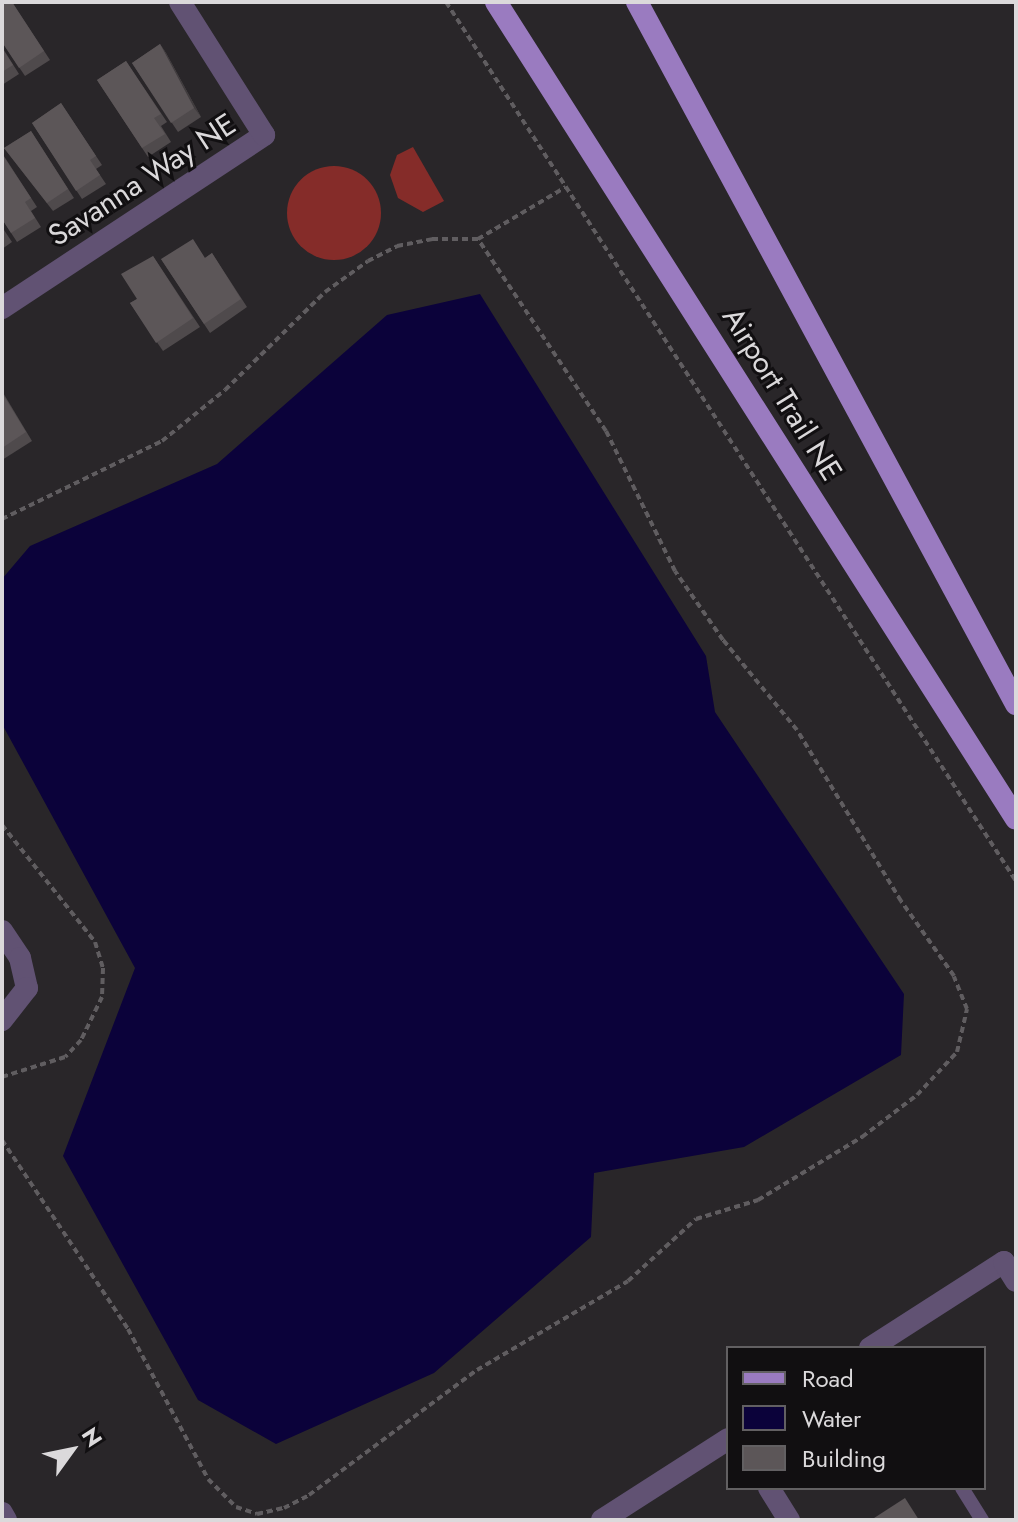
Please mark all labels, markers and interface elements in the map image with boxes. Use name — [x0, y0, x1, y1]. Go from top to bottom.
street label: Savanna Way NE — [42, 106, 242, 254]
street label: Airport Trail NE — [714, 301, 850, 487]
legend — [726, 1346, 986, 1490]
text: Road — [802, 1361, 854, 1396]
text: Water — [802, 1401, 861, 1436]
north arrow — [32, 1410, 112, 1490]
text: N — [74, 1421, 110, 1453]
text: Building — [802, 1441, 886, 1476]

